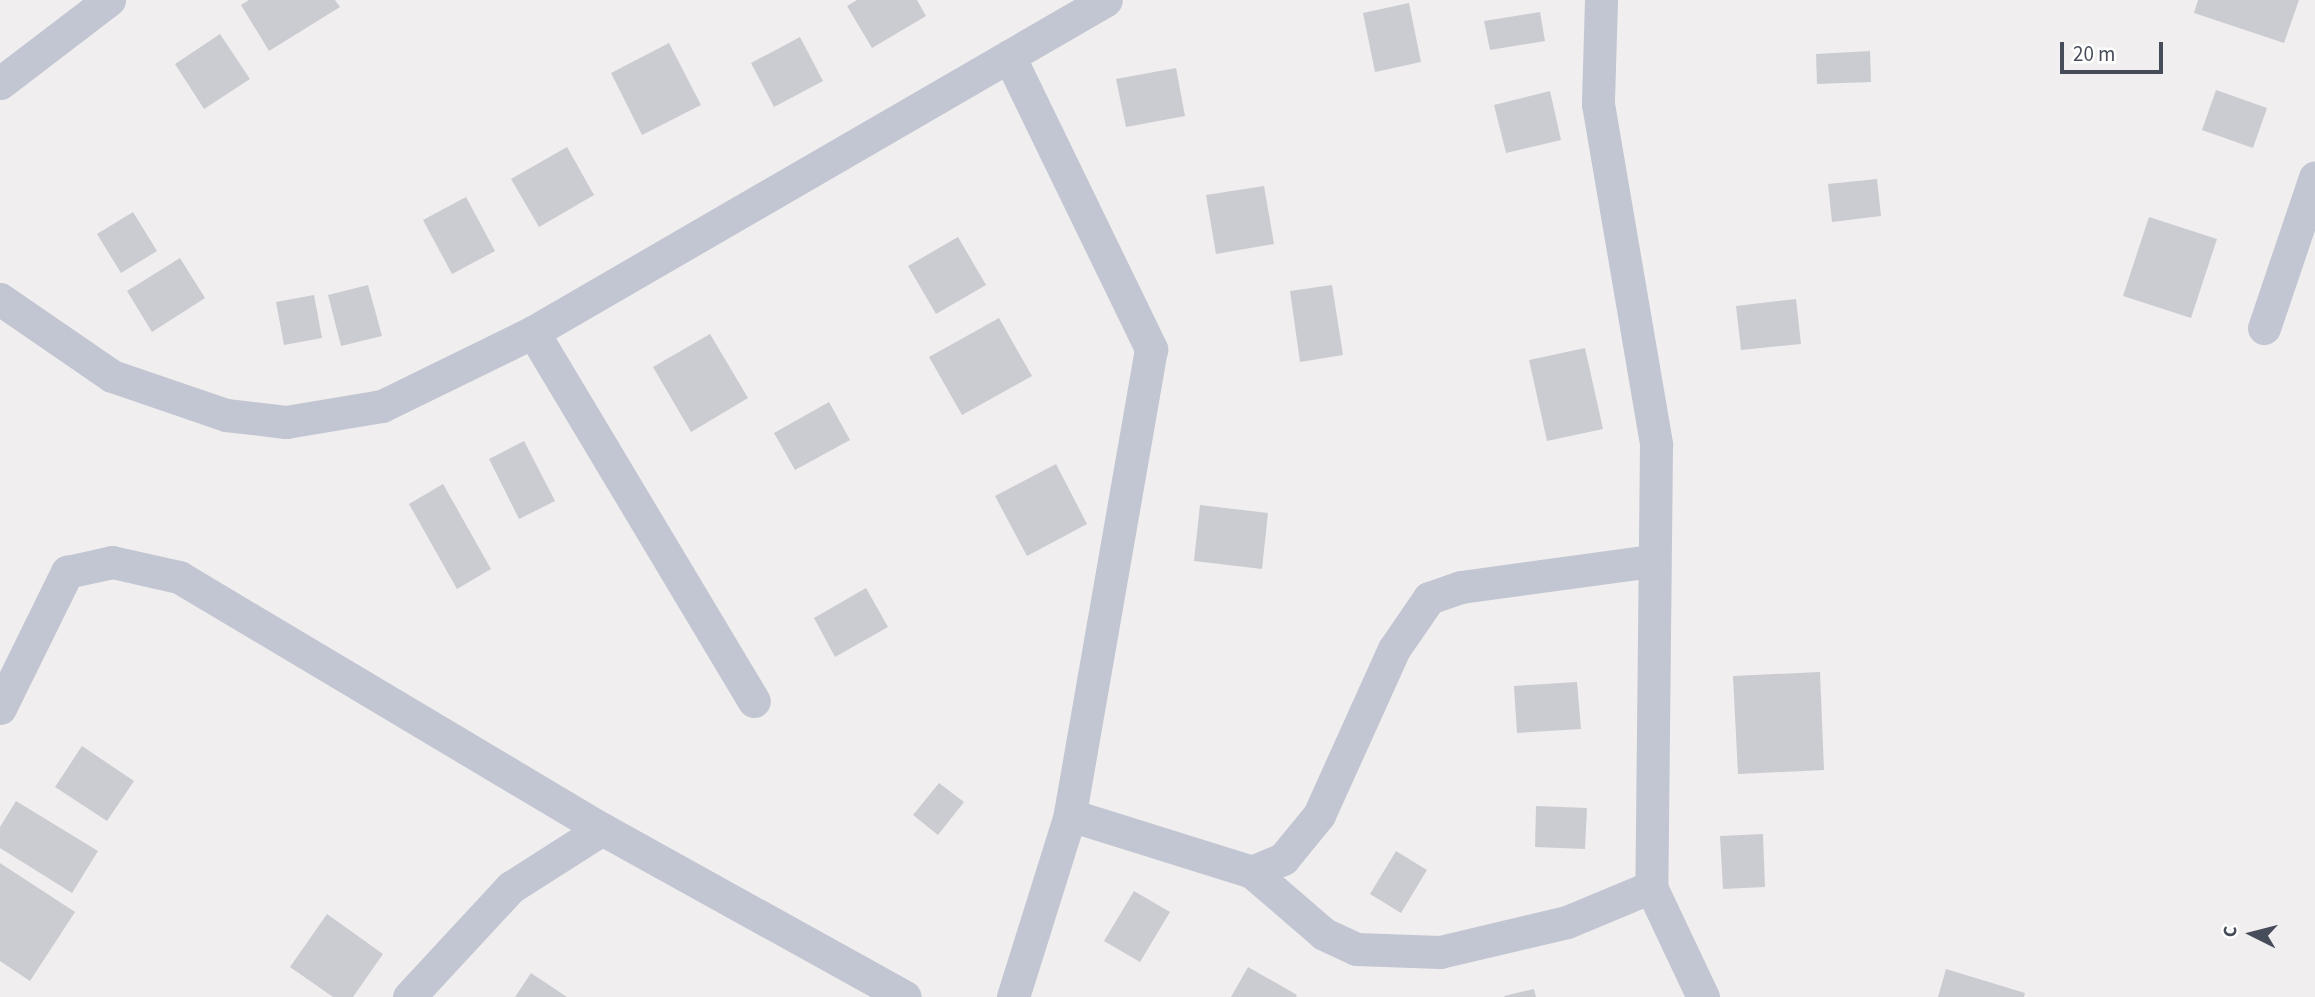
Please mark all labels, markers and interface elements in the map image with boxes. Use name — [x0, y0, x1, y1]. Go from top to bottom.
scale bar — [2063, 28, 2166, 72]
text: 20 m — [2073, 39, 2115, 69]
north arrow — [2217, 899, 2287, 969]
text: С — [2217, 925, 2245, 939]

